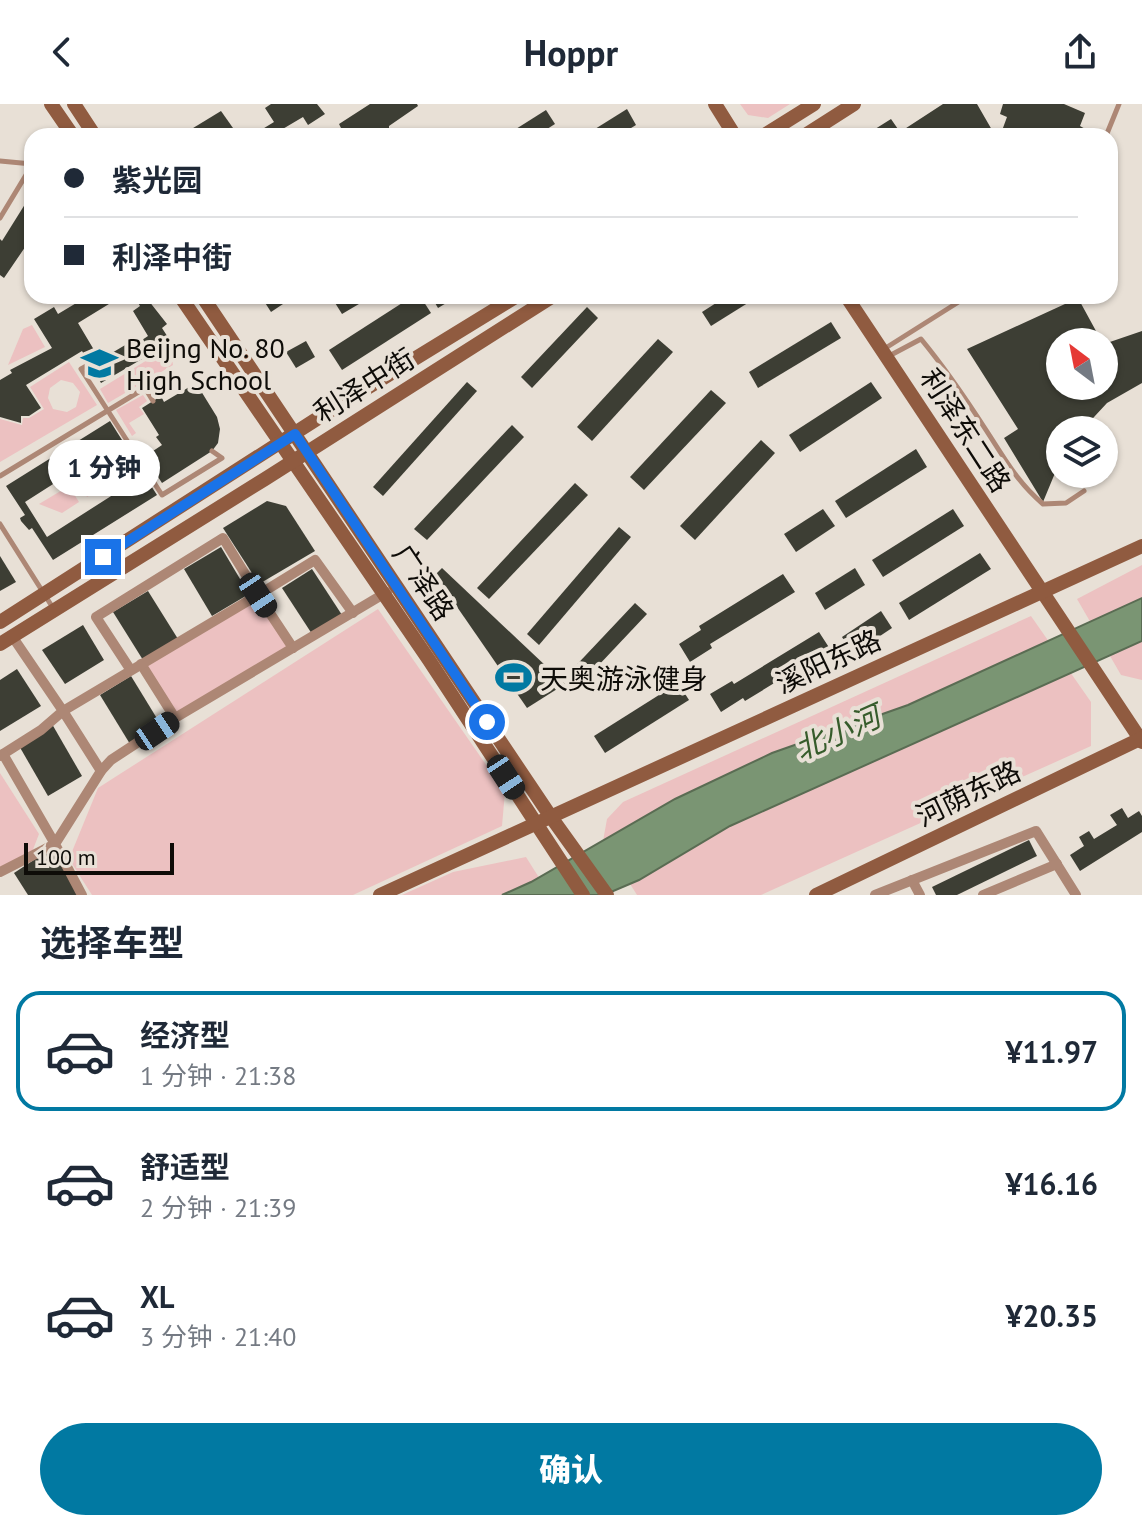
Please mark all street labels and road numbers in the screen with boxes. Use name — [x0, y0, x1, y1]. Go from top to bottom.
street label: 利泽中街 — [307, 340, 421, 430]
street label: 利泽东二路 — [912, 361, 1020, 499]
street label: 广泽路 — [385, 537, 463, 627]
street label: 溪阳东路 — [769, 621, 887, 701]
street label: 河荫东路 — [910, 752, 1026, 834]

